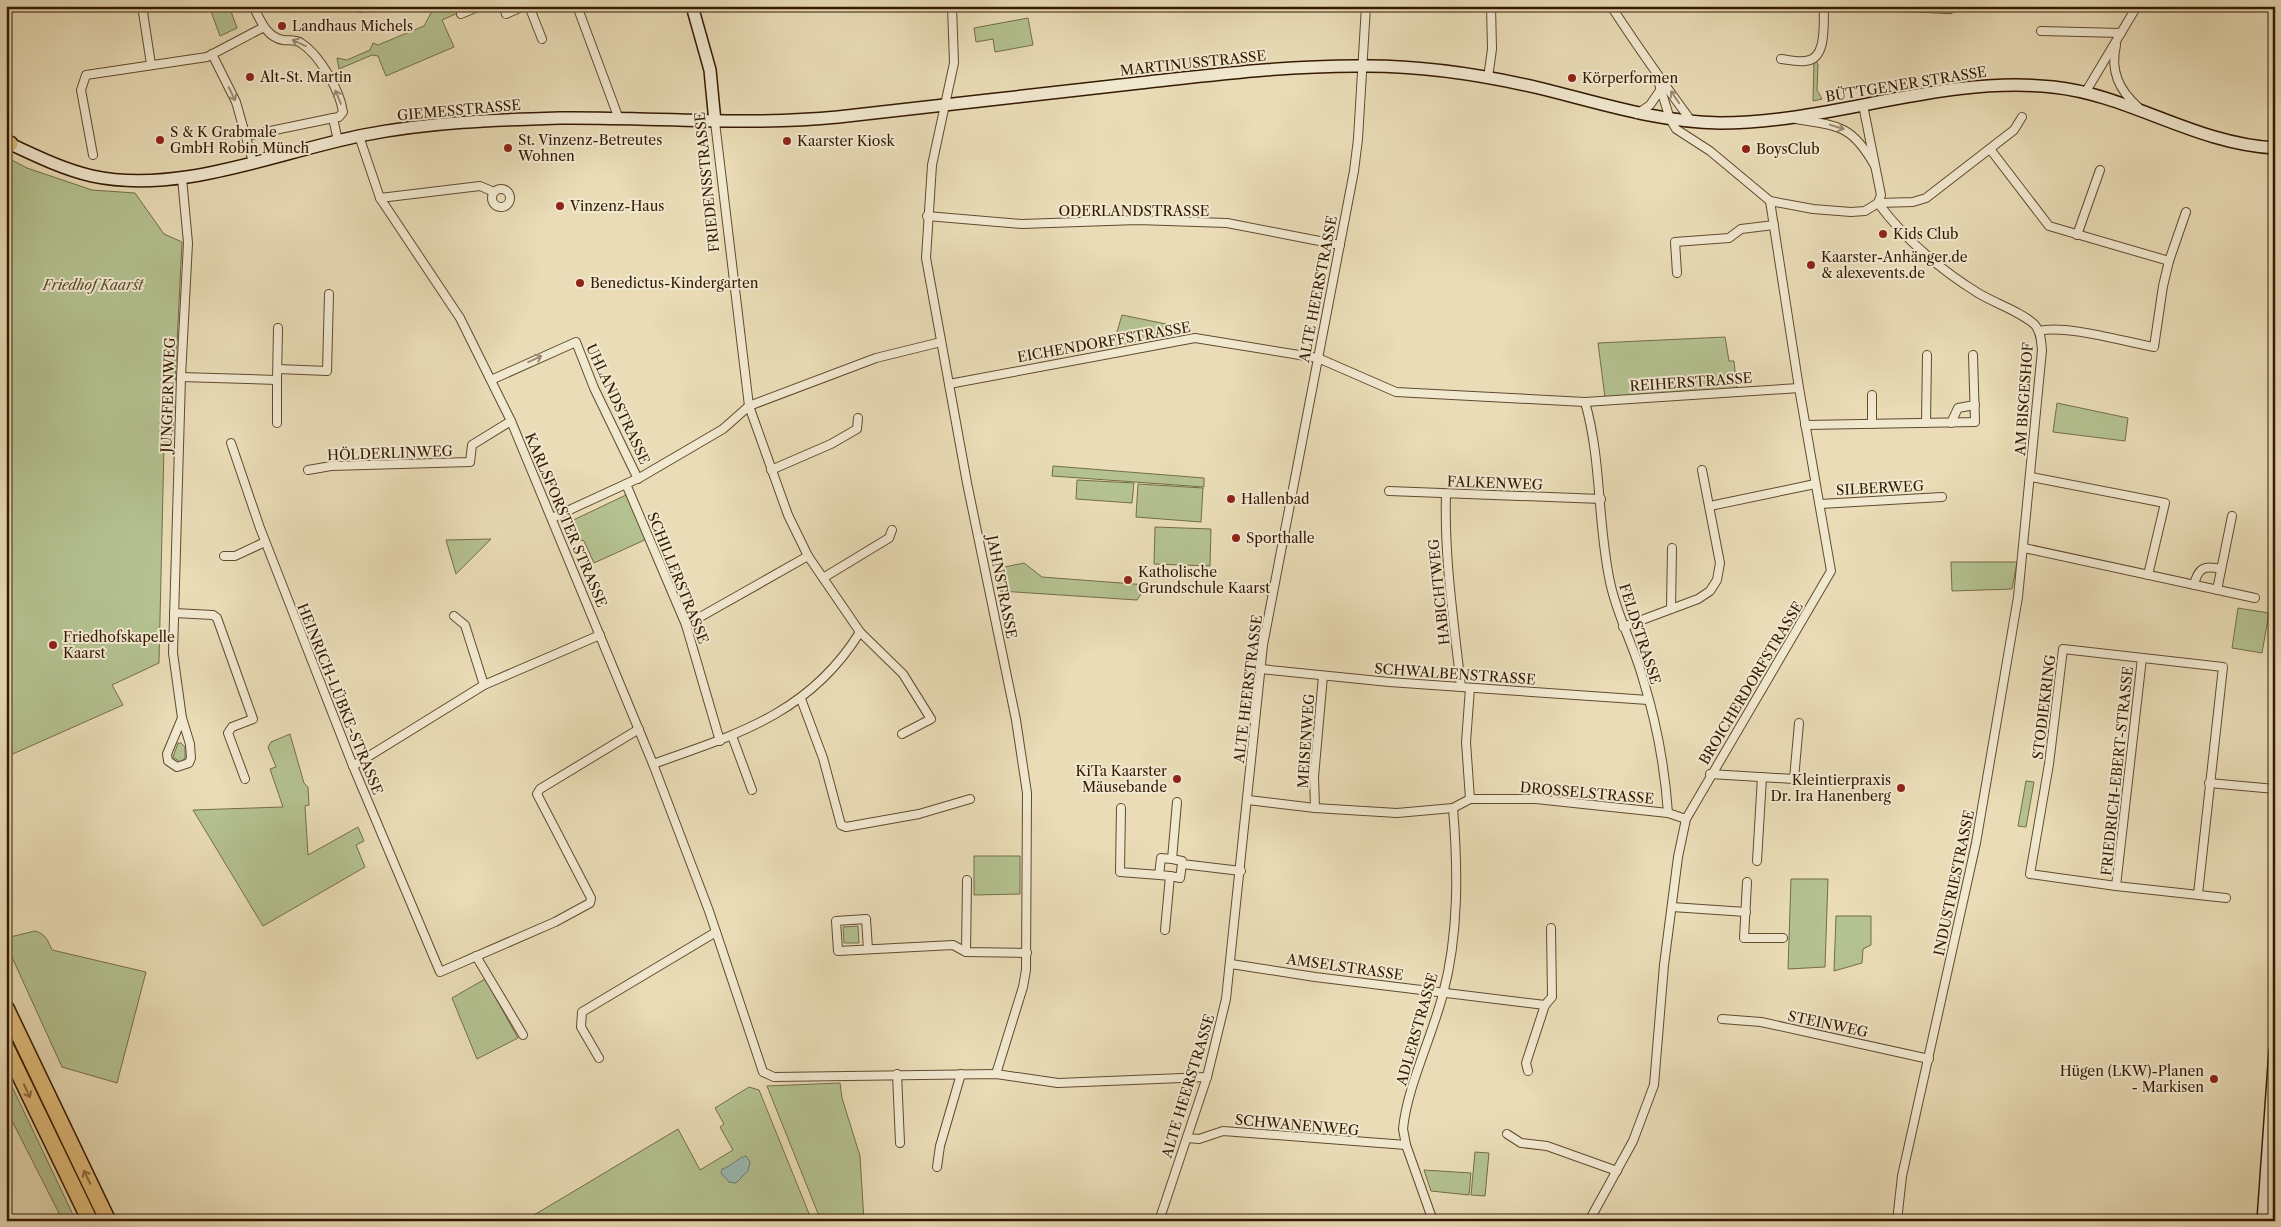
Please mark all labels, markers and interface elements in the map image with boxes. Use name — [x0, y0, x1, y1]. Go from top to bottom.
place label: Landhaus Michels — [292, 17, 413, 35]
marker: Landhaus Michels — [276, 20, 288, 32]
one-way arrow — [291, 38, 306, 48]
street label: MARTINUSSTRASSE — [1119, 46, 1267, 80]
street label: BÜTTGENER STRASSE — [1824, 62, 1988, 106]
place label: Alt-St. Martin — [259, 68, 352, 86]
place label: Körperformen — [1582, 69, 1678, 87]
marker: Alt-St. Martin — [244, 71, 256, 83]
marker: Körperformen — [1566, 72, 1578, 84]
one-way arrow — [228, 86, 237, 101]
one-way arrow — [333, 90, 342, 105]
one-way arrow — [1670, 90, 1680, 104]
street label: GIEMESSTRASSE — [396, 96, 522, 124]
street label: FRIEDENSSTRASSE — [691, 111, 723, 253]
one-way arrow — [1828, 122, 1844, 132]
place label: S & K Grabmale GmbH Robin Münch — [170, 123, 310, 157]
place label: St. Vinzenz-Betreutes Wohnen — [517, 131, 662, 165]
place label: Kaarster Kiosk — [797, 132, 896, 150]
marker: S & K Grabmale GmbH Robin Münch — [154, 134, 166, 146]
marker: Kaarster Kiosk — [781, 135, 793, 147]
place label: BoysClub — [1756, 140, 1820, 158]
marker: St. Vinzenz-Betreutes Wohnen — [502, 142, 514, 154]
marker: BoysClub — [1740, 143, 1752, 155]
place label: Vinzenz-Haus — [569, 197, 664, 215]
marker: Vinzenz-Haus — [554, 200, 566, 212]
street label: ODERLANDSTRASSE — [1059, 202, 1209, 220]
street label: ALTE HEERSTRASSE — [1295, 214, 1341, 365]
place label: Kids Club — [1893, 225, 1959, 243]
marker: Kids Club — [1877, 228, 1889, 240]
place label: Kaarster-Anhänger.de & alexevents.de — [1821, 248, 1968, 282]
marker: Kaarster-Anhänger.de & alexevents.de — [1805, 259, 1817, 271]
place label: Benedictus-Kindergarten — [590, 274, 759, 292]
park label: Friedhof Kaarst — [42, 276, 145, 294]
marker: Benedictus-Kindergarten — [574, 277, 586, 289]
street label: EICHENDORFFSTRASSE — [1016, 318, 1192, 366]
street label: JUNGFERNWEG — [157, 337, 179, 455]
street label: UHLANDSTRASSE — [582, 341, 654, 467]
street label: AM BISGESHOF — [2011, 342, 2037, 457]
one-way arrow — [527, 354, 542, 364]
street label: REIHERSTRASSE — [1629, 369, 1753, 395]
street label: KARLSFORSTER STRASSE — [521, 430, 611, 610]
street label: HÖLDERLINWEG — [327, 442, 453, 464]
street label: FALKENWEG — [1447, 472, 1543, 494]
street label: SILBERWEG — [1836, 477, 1924, 499]
place label: Hallenbad — [1241, 490, 1310, 508]
marker: Hallenbad — [1225, 493, 1237, 505]
street label: SCHILLERSTRASSE — [643, 509, 713, 647]
place label: Sporthalle — [1246, 529, 1315, 547]
street label: JAHNSTRASSE — [983, 532, 1021, 640]
marker: Sporthalle — [1230, 532, 1242, 544]
street label: HABICHTWEG — [1424, 538, 1454, 646]
place label: Katholische Grundschule Kaarst — [1138, 563, 1270, 597]
marker: Katholische Grundschule Kaarst — [1122, 574, 1134, 586]
street label: FELDSTRASSE — [1615, 581, 1665, 687]
street label: BROICHERDORFSTRASSE — [1695, 598, 1807, 768]
street label: HEINRICH-LÜBKE-STRASSE — [293, 600, 387, 798]
street label: ALTE HEERSTRASSE — [1230, 614, 1266, 765]
place label: Friedhofskapelle Kaarst — [63, 628, 175, 662]
marker: Friedhofskapelle Kaarst — [47, 639, 59, 651]
street label: STODIEKRING — [2029, 653, 2059, 761]
street label: SCHWALBENSTRASSE — [1374, 659, 1536, 689]
street label: FRIEDRICH-EBERT-STRASSE — [2097, 665, 2137, 877]
street label: MEISENWEG — [1294, 693, 1318, 789]
place label: KiTa Kaarster Mäusebande — [1076, 762, 1167, 796]
place label: Kleintierpraxis Dr. Ira Hanenberg — [1770, 771, 1892, 805]
marker: KiTa Kaarster Mäusebande — [1171, 773, 1183, 785]
street label: DROSSELSTRASSE — [1519, 778, 1655, 808]
marker: Kleintierpraxis Dr. Ira Hanenberg — [1895, 782, 1907, 794]
street label: INDUSTRIESTRASSE — [1930, 808, 1978, 958]
street label: AMSELSTRASSE — [1285, 950, 1404, 984]
street label: ADLERSTRASSE — [1392, 971, 1442, 1088]
street label: STEINWEG — [1786, 1007, 1870, 1041]
street label: ALTE HEERSTRASSE — [1157, 1012, 1218, 1161]
place label: Hügen (LKW)-Planen - Markisen — [2060, 1062, 2204, 1096]
marker: Hügen (LKW)-Planen - Markisen — [2208, 1073, 2220, 1085]
one-way arrow — [23, 1083, 32, 1098]
street label: SCHWANENWEG — [1234, 1111, 1360, 1139]
one-way arrow — [82, 1170, 91, 1185]

